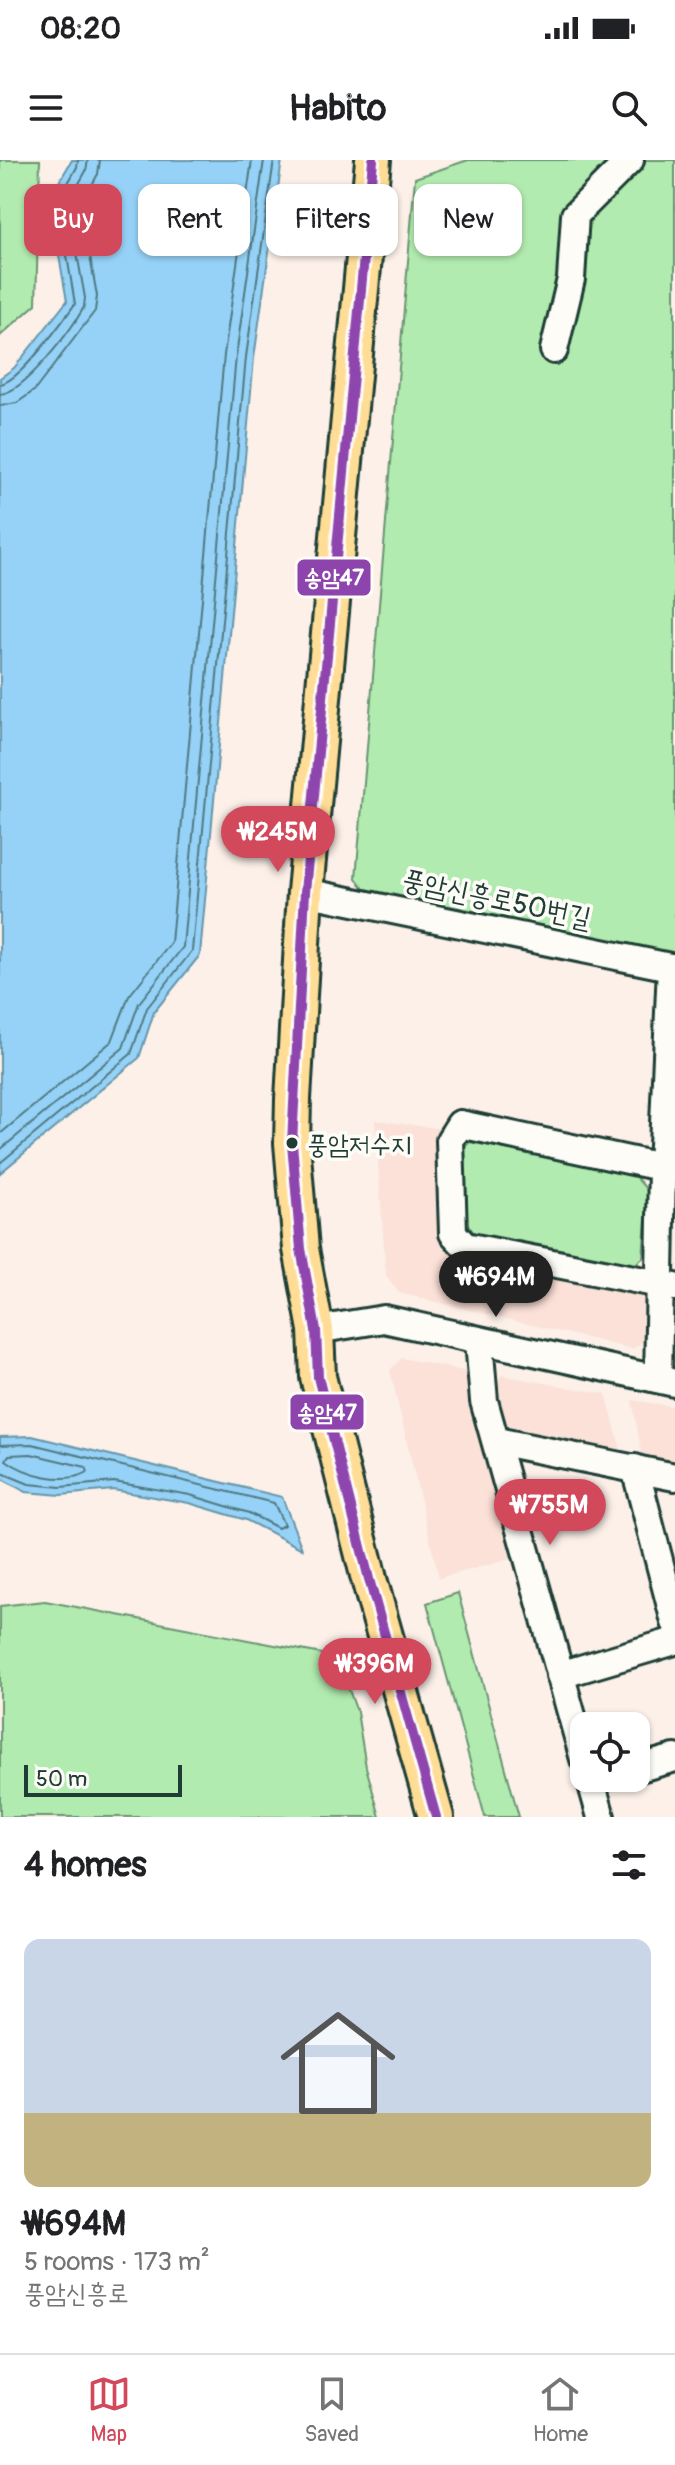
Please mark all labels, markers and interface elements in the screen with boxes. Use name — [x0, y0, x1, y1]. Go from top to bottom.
text: 08:20 — [40, 10, 121, 47]
icon: menu — [24, 86, 68, 130]
text: Habito — [289, 86, 386, 131]
icon: search — [607, 86, 651, 130]
chip: Buy — [24, 184, 122, 256]
chip: Rent — [138, 184, 250, 256]
chip: Filters — [266, 184, 398, 256]
chip: New — [414, 184, 522, 256]
line badge: 송암47 — [296, 558, 372, 597]
text: 송암47 — [304, 564, 364, 592]
pin: ₩245M — [222, 806, 334, 874]
text: ₩245M — [239, 816, 317, 848]
street label: 풍암신흥로50번길 — [399, 862, 594, 937]
place label: 풍암저수지 — [307, 1129, 412, 1161]
marker: 풍암저수지 — [284, 1135, 300, 1151]
pin: ₩694M — [440, 1251, 552, 1319]
text: ₩694M — [457, 1261, 535, 1293]
line badge: 송암47 — [289, 1393, 365, 1431]
text: 송암47 — [297, 1399, 357, 1427]
pin: ₩755M — [494, 1479, 606, 1547]
text: ₩755M — [512, 1489, 588, 1521]
pin: ₩396M — [319, 1638, 431, 1706]
text: ₩396M — [336, 1648, 414, 1680]
map controls — [570, 1712, 650, 1792]
button: locate — [570, 1712, 650, 1792]
scale bar — [24, 1761, 182, 1797]
text: 50 m — [36, 1765, 87, 1793]
icon: filters — [607, 1843, 651, 1887]
text: 4 homes — [24, 1844, 146, 1887]
icon: home — [266, 1991, 410, 2135]
text: ₩694M — [24, 2203, 126, 2246]
text: 5 rooms · 173 m² — [24, 2246, 210, 2278]
text: 풍암신흥로 — [24, 2278, 129, 2310]
tab: Map — [87, 2372, 131, 2448]
tab: Saved — [304, 2372, 359, 2448]
tab: Home — [533, 2372, 588, 2448]

